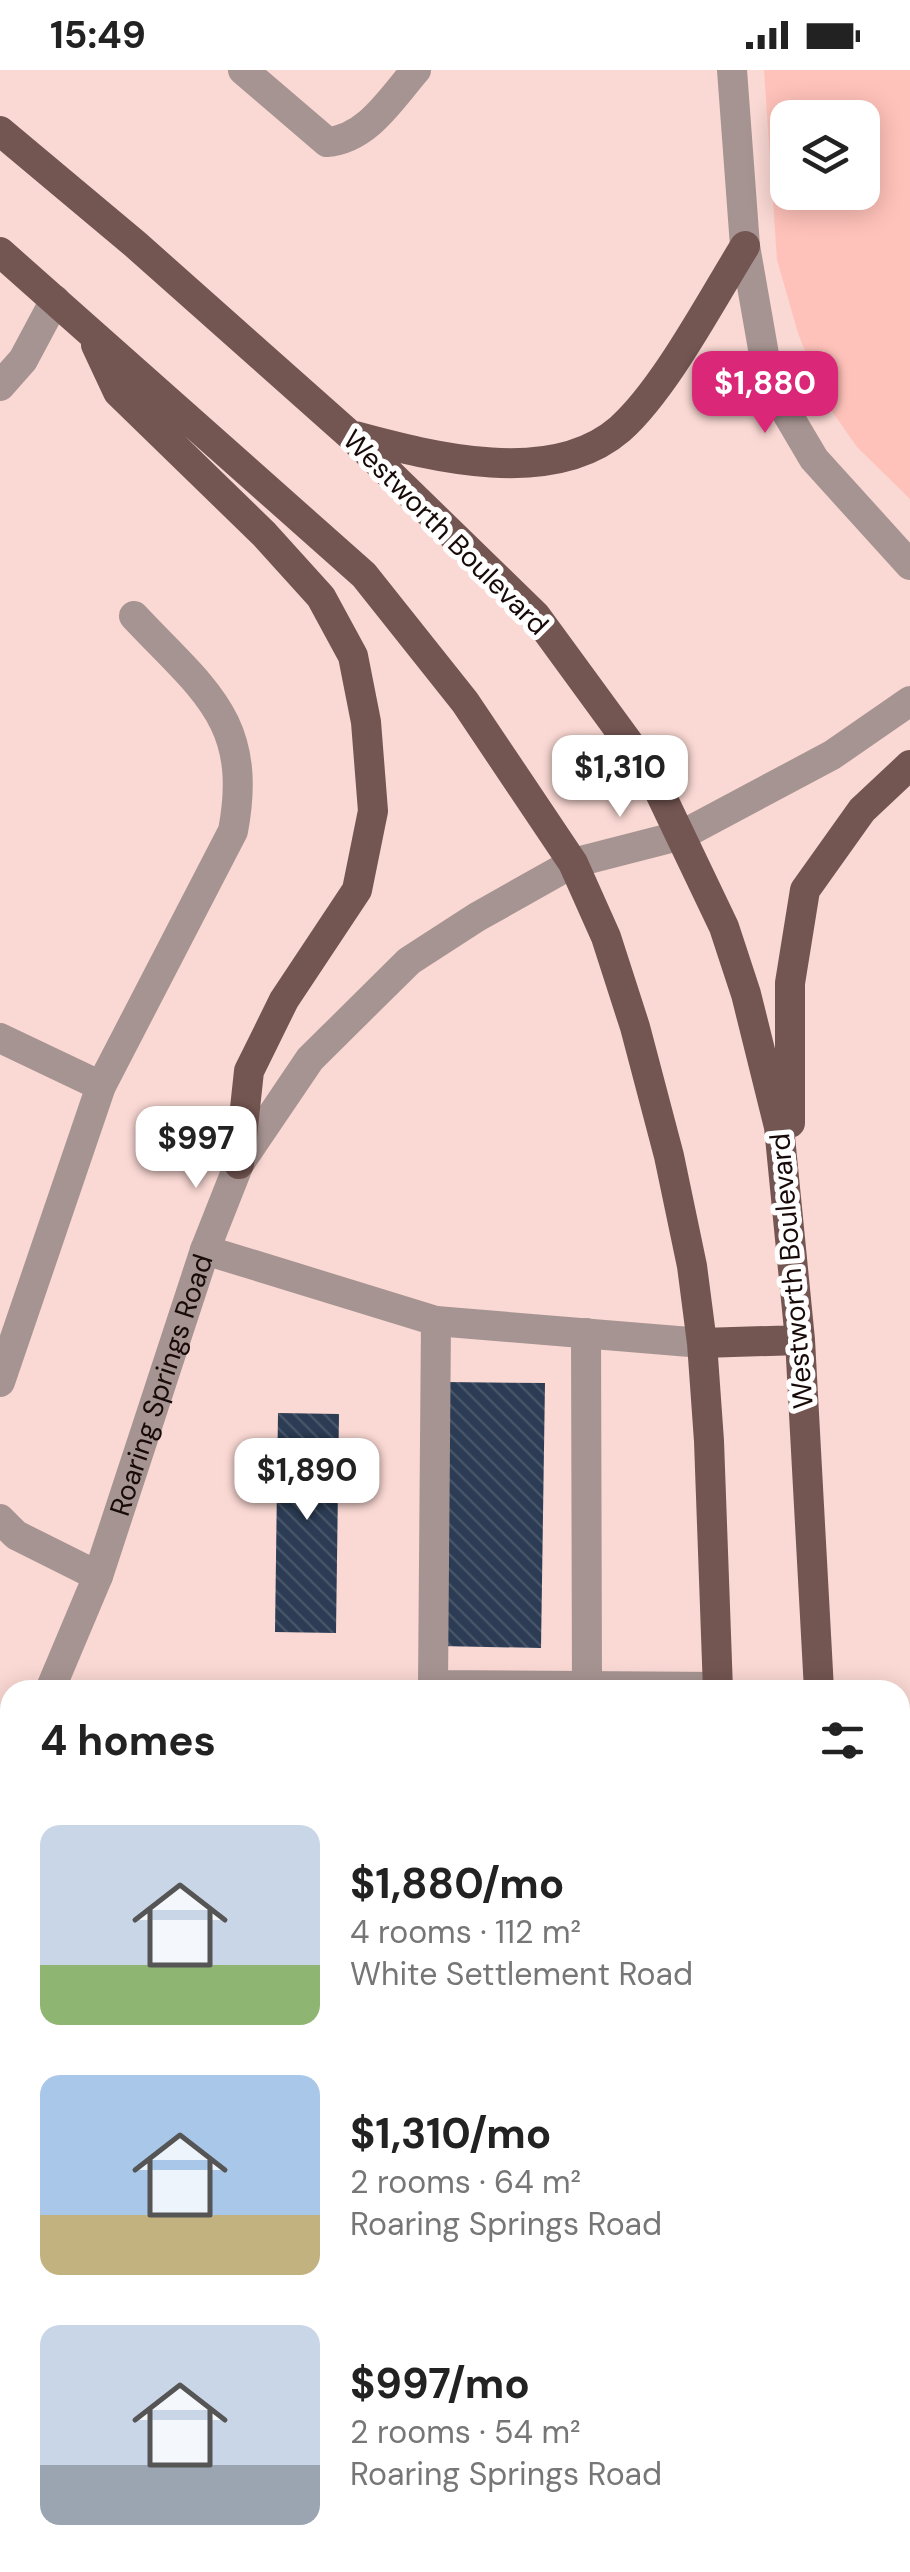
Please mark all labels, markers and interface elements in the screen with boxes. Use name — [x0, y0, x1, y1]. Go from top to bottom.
text: 15:49 — [50, 10, 146, 60]
map controls — [770, 100, 880, 210]
button: layers — [770, 100, 880, 210]
pin: $1,880 — [684, 351, 846, 436]
text: $1,880 — [714, 362, 816, 404]
street label: Westworth Boulevard — [335, 422, 556, 643]
pin: $1,310 — [539, 735, 701, 820]
text: $1,310 — [574, 746, 666, 788]
pin: $997 — [137, 1106, 255, 1191]
text: $997 — [158, 1117, 234, 1159]
street label: Westworth Boulevard — [761, 1132, 822, 1410]
street label: Roaring Springs Road — [101, 1249, 221, 1520]
pin: $1,890 — [226, 1438, 388, 1523]
text: $1,890 — [256, 1449, 358, 1491]
text: 4 homes — [40, 1713, 216, 1768]
icon: filters — [815, 1713, 870, 1768]
text: $1,880/mo — [350, 1856, 564, 1911]
icon: home — [120, 1865, 240, 1985]
text: 4 rooms · 112 m² — [350, 1911, 581, 1953]
text: White Settlement Road — [350, 1953, 693, 1995]
text: $1,310/mo — [350, 2106, 551, 2161]
icon: home — [120, 2115, 240, 2235]
text: 2 rooms · 64 m² — [350, 2161, 581, 2203]
text: Roaring Springs Road — [350, 2203, 662, 2245]
text: $997/mo — [350, 2356, 530, 2411]
icon: home — [120, 2365, 240, 2485]
text: 2 rooms · 54 m² — [350, 2411, 581, 2453]
text: Roaring Springs Road — [350, 2453, 662, 2495]

